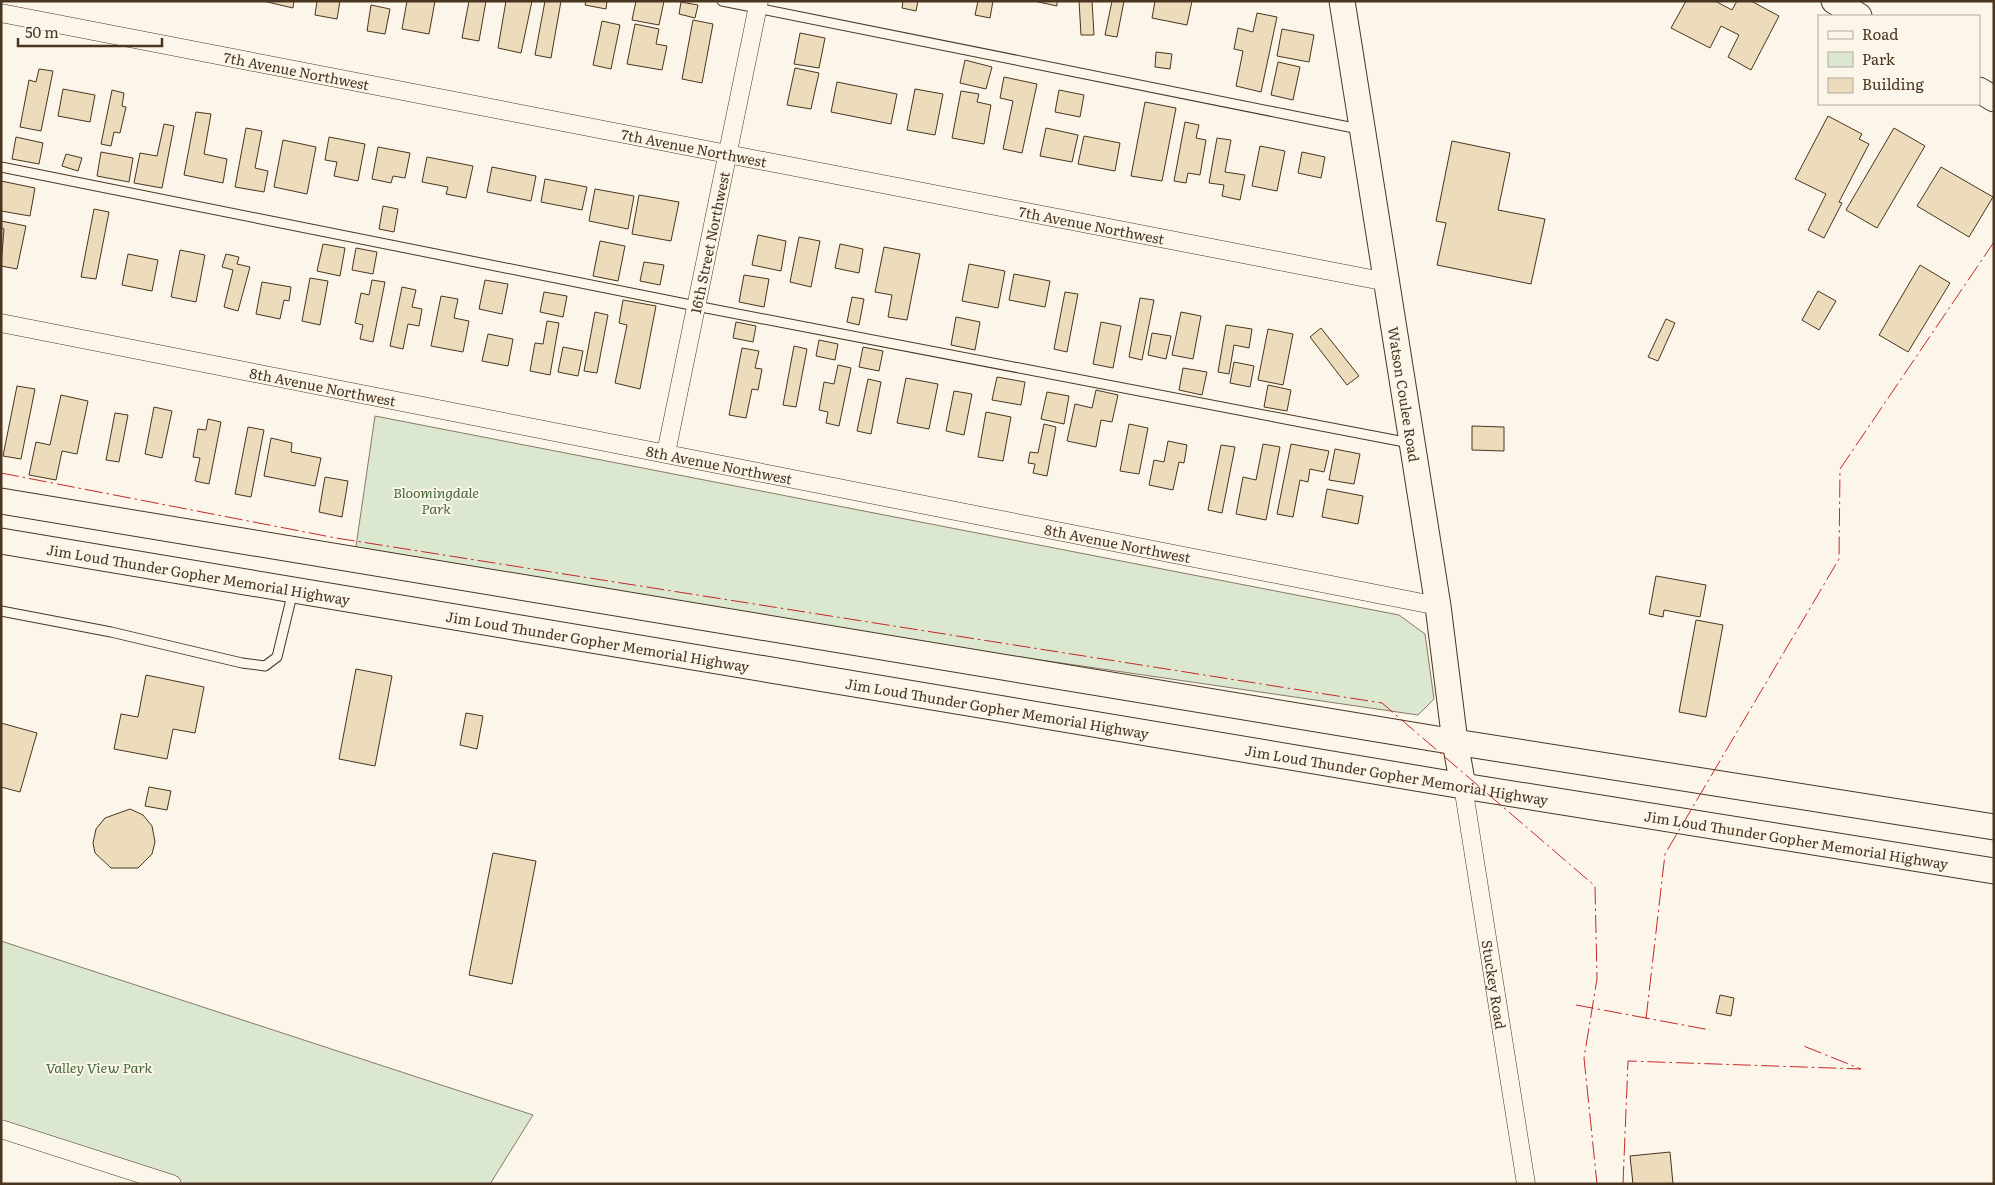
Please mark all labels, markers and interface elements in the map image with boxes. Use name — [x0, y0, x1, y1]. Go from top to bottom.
scale bar — [18, 15, 161, 47]
legend — [1818, 15, 1980, 105]
text: 50 m — [25, 20, 59, 43]
text: Road — [1862, 22, 1898, 45]
street label: 7th Avenue Northwest — [222, 46, 371, 94]
text: Park — [1862, 47, 1896, 70]
text: Building — [1862, 72, 1924, 95]
street label: 7th Avenue Northwest — [620, 124, 769, 171]
street label: 16th Street Northwest — [685, 169, 734, 315]
street label: 7th Avenue Northwest — [1017, 201, 1166, 249]
street label: Watson Coulee Road — [1384, 325, 1425, 464]
street label: 8th Avenue Northwest — [248, 362, 398, 411]
street label: 8th Avenue Northwest — [644, 440, 794, 489]
park label: Bloomingdale Park — [393, 482, 479, 518]
street label: 8th Avenue Northwest — [1043, 519, 1193, 567]
street label: Jim Loud Thunder Gopher Memorial Highway — [45, 539, 352, 609]
street label: Jim Loud Thunder Gopher Memorial Highway — [444, 606, 752, 676]
street label: Jim Loud Thunder Gopher Memorial Highway — [844, 673, 1151, 743]
street label: Jim Loud Thunder Gopher Memorial Highway — [1243, 740, 1551, 810]
street label: Jim Loud Thunder Gopher Memorial Highway — [1643, 805, 1951, 874]
street label: Stuckey Road — [1478, 939, 1511, 1031]
park label: Valley View Park — [46, 1057, 152, 1077]

